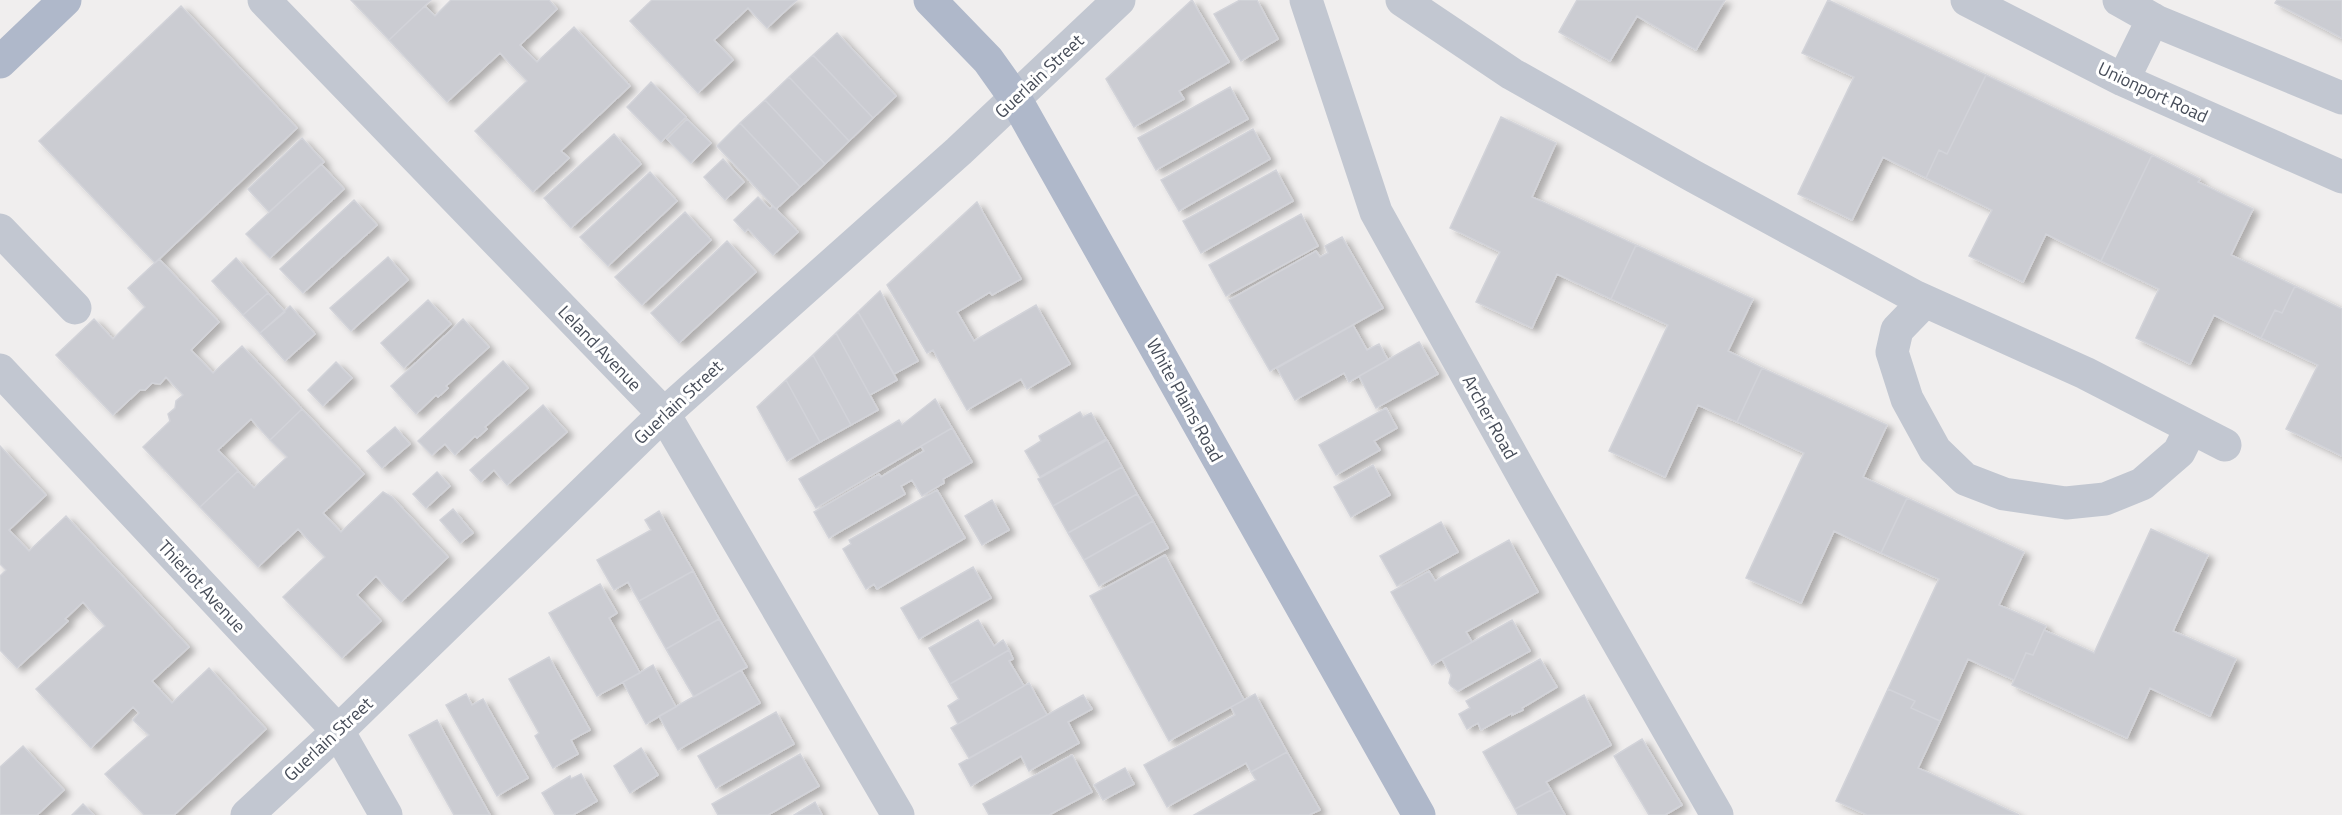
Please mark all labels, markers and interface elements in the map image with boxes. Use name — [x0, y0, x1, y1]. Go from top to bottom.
street label: Guerlain Street — [988, 27, 1090, 124]
street label: Unionport Road — [2093, 55, 2213, 129]
street label: Leland Avenue — [552, 299, 648, 397]
street label: White Plains Road — [1140, 333, 1230, 467]
street label: Guerlain Street — [627, 353, 729, 450]
street label: Archer Road — [1456, 370, 1524, 464]
street label: Thieriot Avenue — [152, 534, 252, 638]
street label: Guerlain Street — [277, 690, 379, 787]

